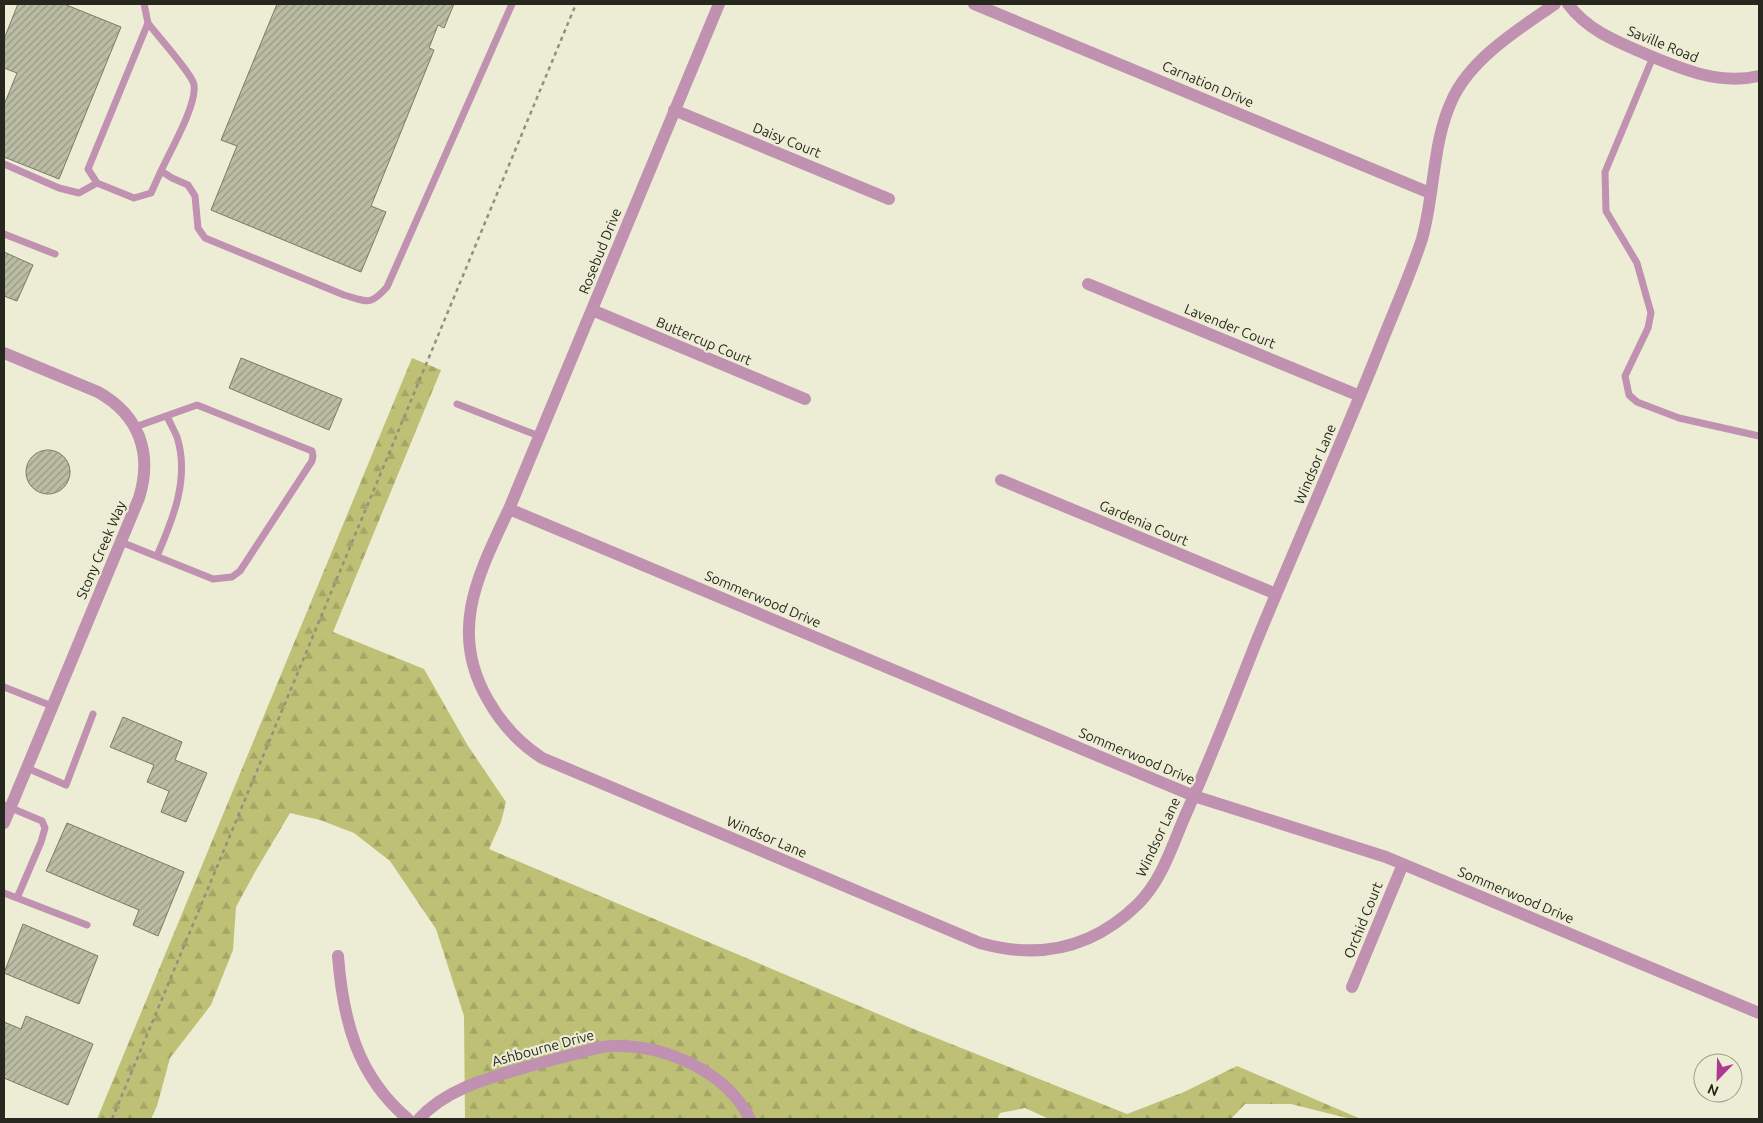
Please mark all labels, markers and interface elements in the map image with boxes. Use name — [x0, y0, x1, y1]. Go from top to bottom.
street label: Saville Road — [1625, 22, 1701, 66]
street label: Carnation Drive — [1160, 58, 1256, 110]
street label: Daisy Court — [751, 119, 824, 161]
street label: Rosebud Drive — [575, 206, 625, 296]
street label: Lavender Court — [1182, 300, 1278, 352]
street label: Buttercup Court — [654, 314, 755, 369]
street label: Windsor Lane — [1291, 421, 1339, 507]
street label: Gardenia Court — [1097, 497, 1191, 549]
street label: Stony Creek Way — [73, 498, 129, 601]
street label: Sommerwood Drive — [702, 567, 824, 631]
street label: Sommerwood Drive — [1076, 724, 1198, 788]
street label: Windsor Lane — [1133, 795, 1183, 879]
street label: Windsor Lane — [724, 813, 810, 861]
street label: Sommerwood Drive — [1455, 863, 1577, 927]
street label: Orchid Court — [1340, 879, 1386, 961]
street label: Ashbourne Drive — [490, 1027, 596, 1069]
north arrow — [1693, 1053, 1743, 1103]
text: N — [1705, 1081, 1721, 1099]

